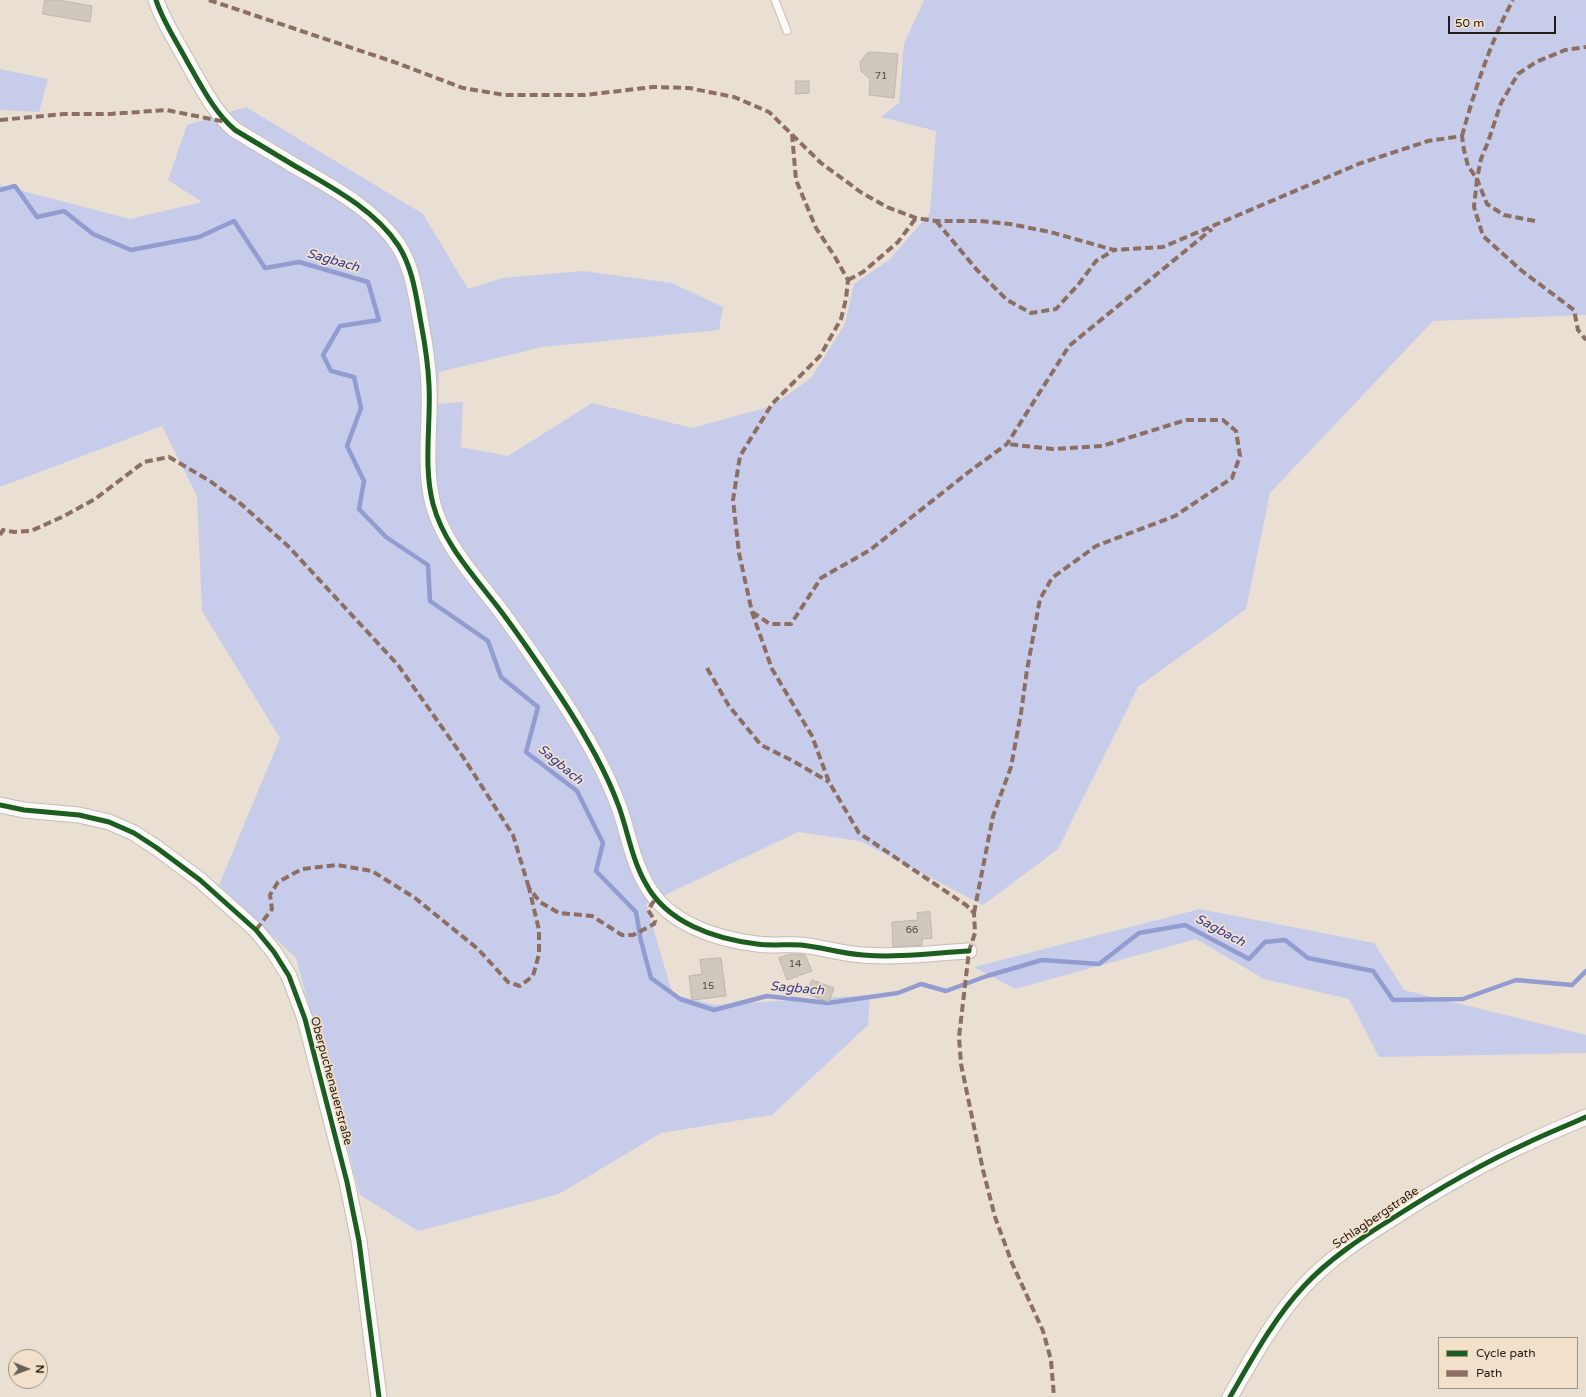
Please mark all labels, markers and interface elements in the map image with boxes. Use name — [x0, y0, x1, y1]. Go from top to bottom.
scale bar — [1450, 8, 1558, 34]
text: 50 m — [1455, 16, 1484, 30]
house number: 71 — [875, 70, 887, 82]
water label: Sagbach — [305, 246, 361, 276]
water label: Sagbach — [534, 742, 586, 788]
water label: Sagbach — [1193, 911, 1247, 951]
house number: 66 — [906, 924, 918, 936]
house number: 14 — [789, 958, 801, 970]
water label: Sagbach — [769, 979, 825, 999]
house number: 15 — [702, 980, 714, 992]
street label: Oberpuchenauerstraße — [307, 1015, 355, 1147]
street label: Schlagbergstraße — [1330, 1184, 1422, 1252]
legend — [1438, 1337, 1578, 1389]
text: Cycle path — [1476, 1346, 1535, 1360]
north arrow — [8, 1349, 48, 1389]
text: N — [33, 1365, 46, 1374]
text: Path — [1476, 1366, 1502, 1380]

